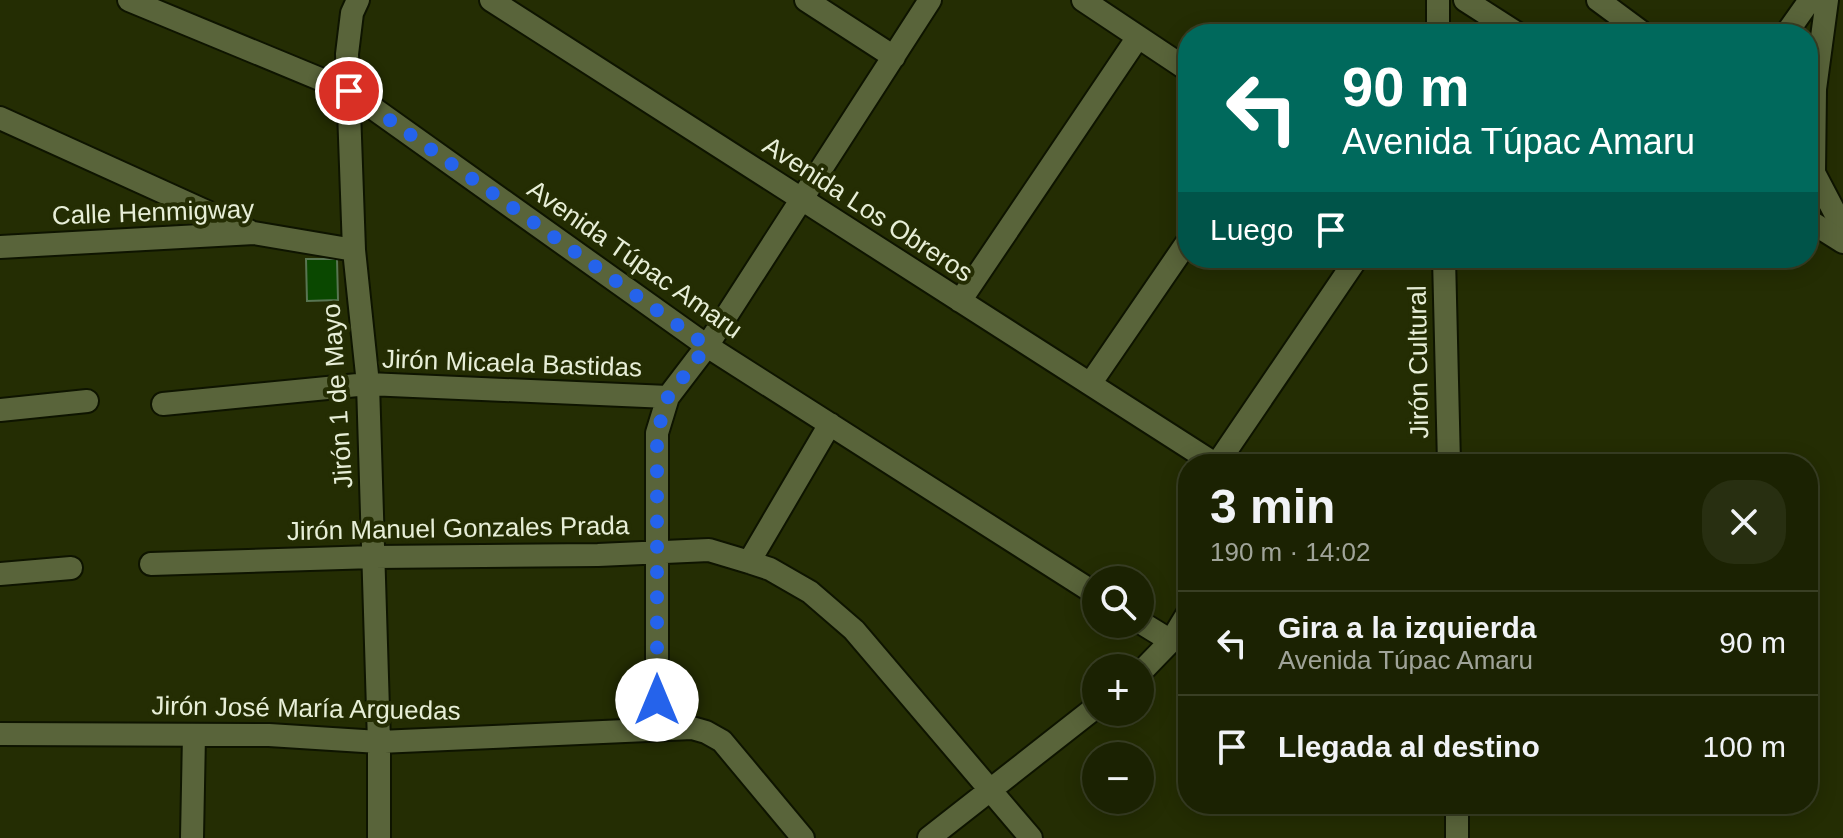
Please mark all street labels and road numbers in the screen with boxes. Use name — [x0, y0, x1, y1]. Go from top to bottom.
street label: Avenida Los Obreros — [758, 130, 978, 288]
street label: Avenida Túpac Amaru — [522, 174, 748, 344]
street label: Calle Henmigway — [51, 193, 255, 231]
street label: Jirón Cultural — [1402, 285, 1434, 439]
street label: Jirón 1 de Mayo — [316, 303, 358, 489]
street label: Jirón Micaela Bastidas — [381, 343, 643, 383]
street label: Jirón Manuel Gonzales Prada — [286, 510, 630, 546]
street label: Jirón José María Arguedas — [151, 690, 461, 726]

